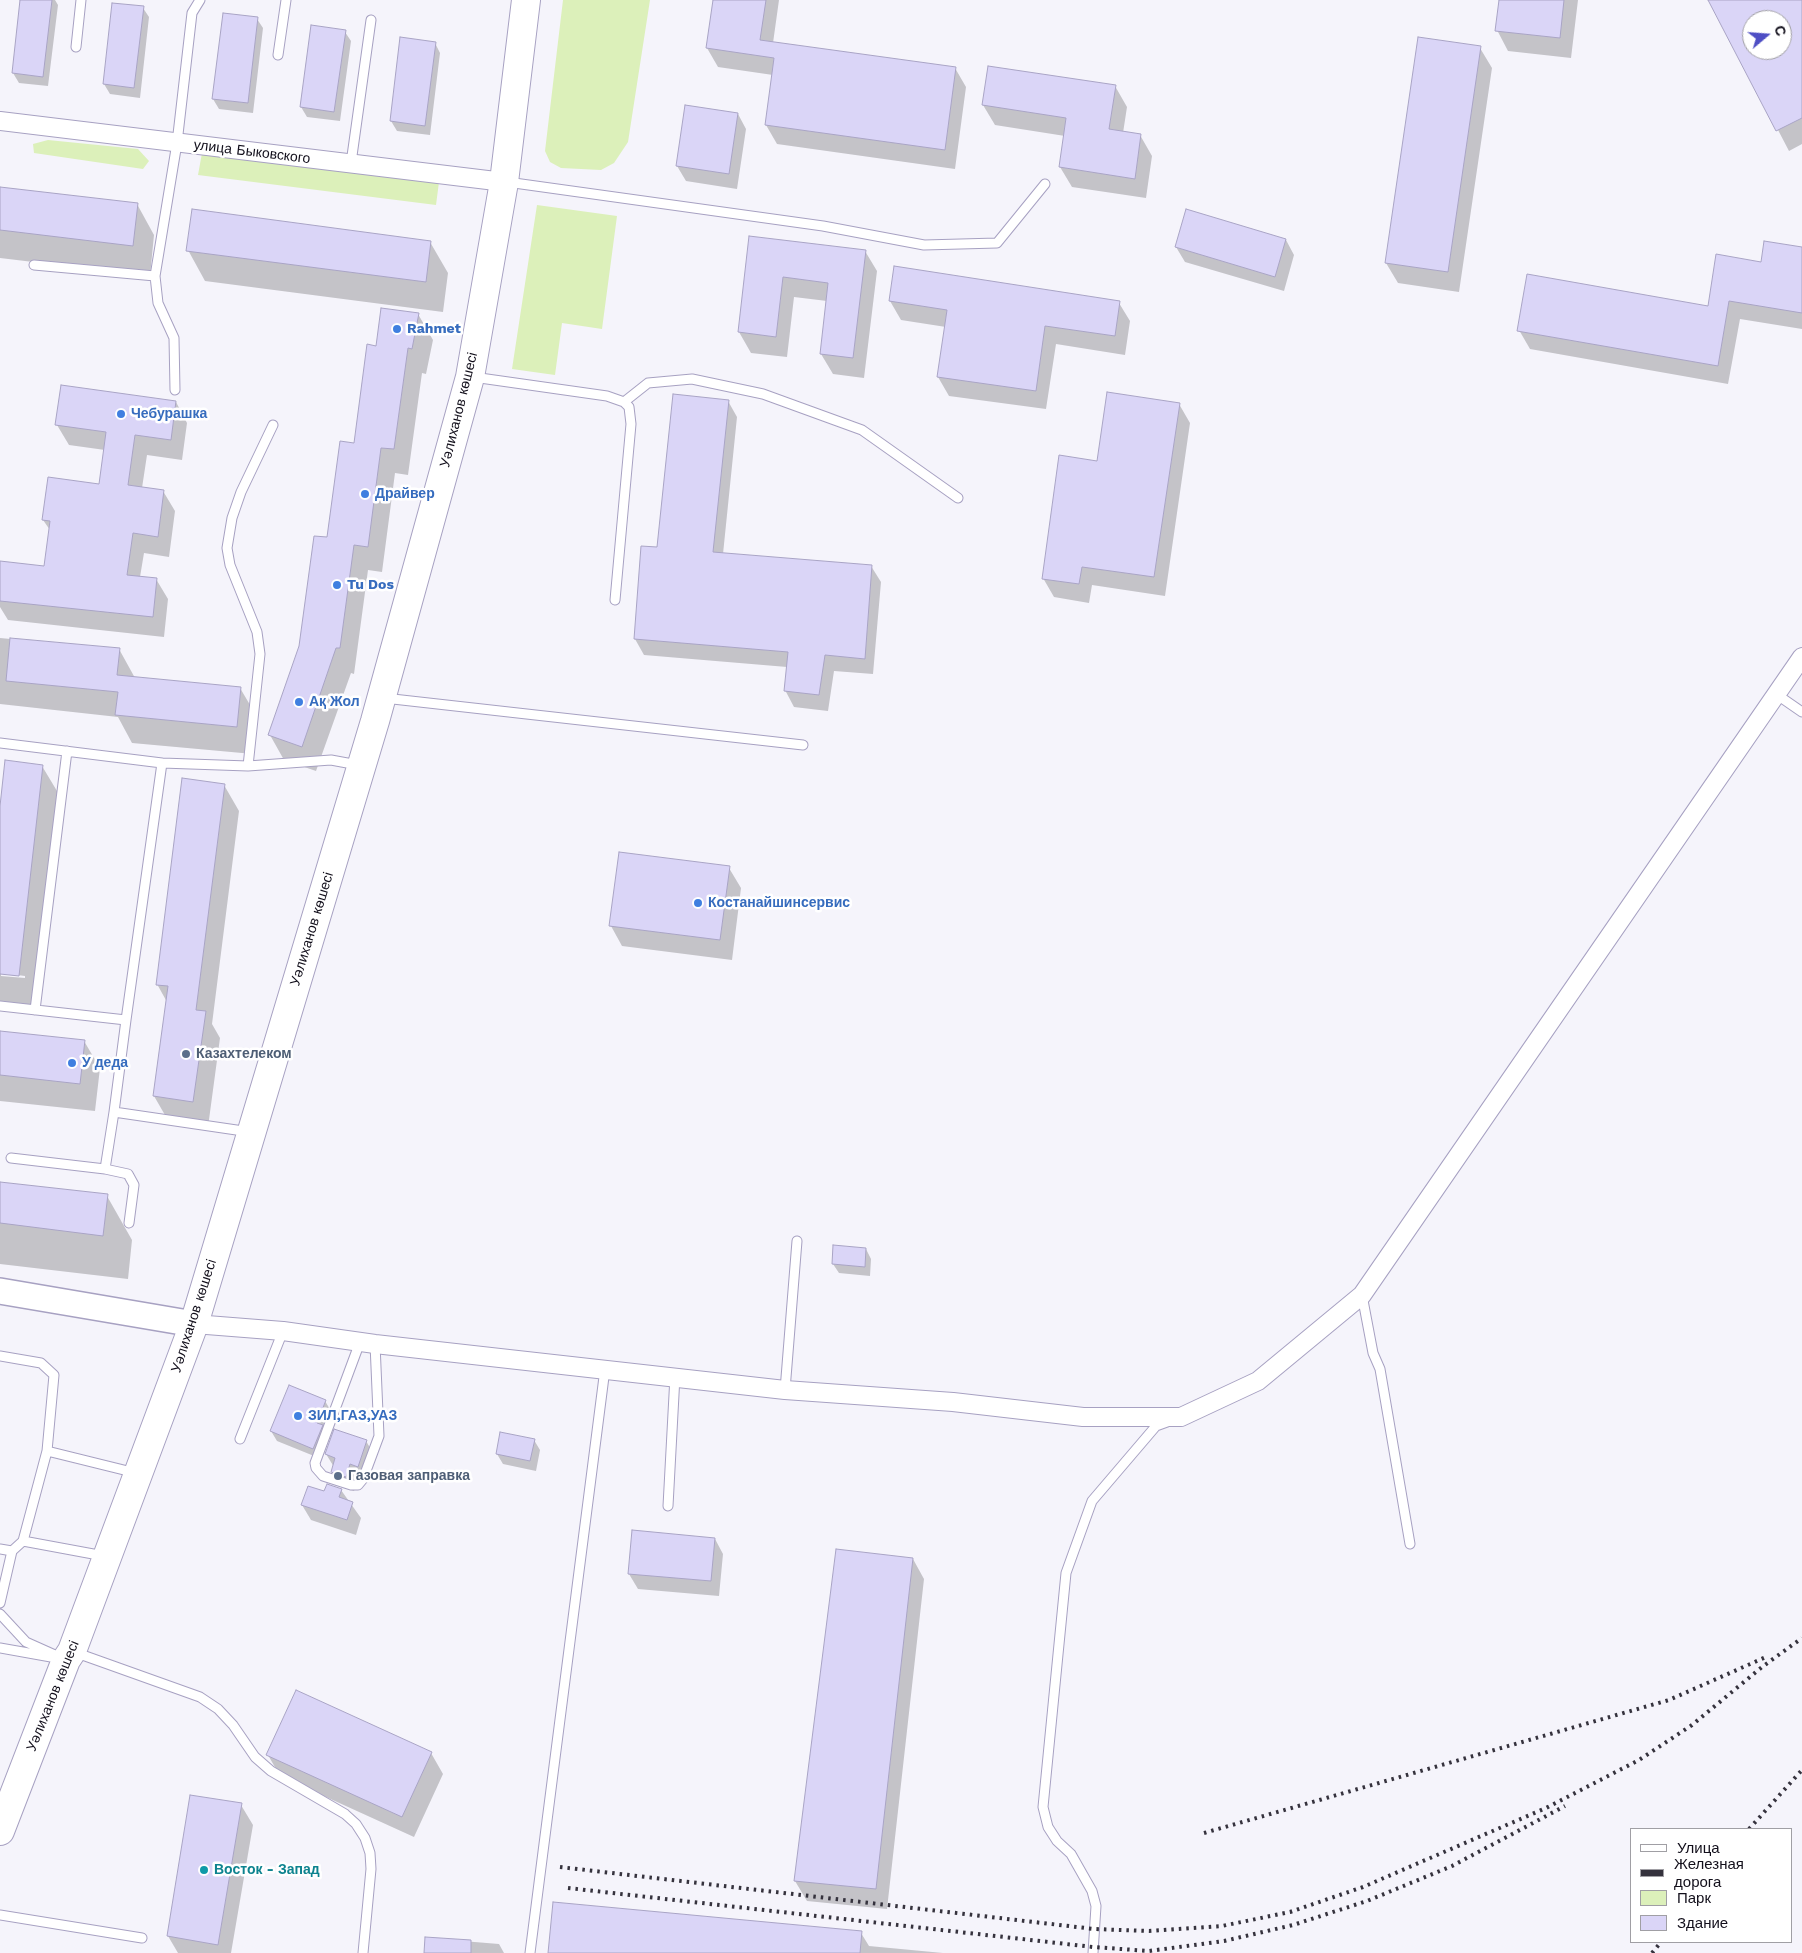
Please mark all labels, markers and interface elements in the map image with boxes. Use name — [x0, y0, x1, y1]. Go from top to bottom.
north arrow — [1742, 10, 1792, 60]
text: С — [1771, 23, 1789, 38]
street label: улица Быковского — [193, 137, 311, 167]
place label: Rahmet — [407, 321, 461, 337]
marker: Rahmet — [391, 323, 403, 335]
street label: Уәлиханов көшесі — [437, 351, 481, 469]
place label: Чебурашка — [131, 406, 207, 422]
marker: Чебурашка — [115, 408, 127, 420]
place label: Драйвер — [375, 486, 435, 502]
marker: Драйвер — [359, 488, 371, 500]
place label: Tu Dos — [347, 577, 394, 593]
marker: Tu Dos — [331, 579, 343, 591]
place label: Ақ Жол — [309, 694, 360, 710]
marker: Ақ Жол — [293, 696, 305, 708]
street label: Уәлиханов көшесі — [287, 870, 337, 988]
place label: Костанайшинсервис — [708, 895, 850, 911]
marker: Костанайшинсервис — [692, 897, 704, 909]
place label: Казахтелеком — [196, 1046, 292, 1062]
marker: Казахтелеком — [180, 1048, 192, 1060]
place label: У деда — [82, 1055, 128, 1071]
marker: У деда — [66, 1057, 78, 1069]
street label: Уәлиханов көшесі — [168, 1257, 220, 1375]
place label: ЗИЛ,ГАЗ,УАЗ — [308, 1408, 397, 1424]
marker: ЗИЛ,ГАЗ,УАЗ — [292, 1410, 304, 1422]
place label: Газовая заправка — [348, 1468, 470, 1484]
marker: Газовая заправка — [332, 1470, 344, 1482]
street label: Уәлиханов көшесі — [23, 1638, 83, 1754]
legend — [1630, 1828, 1792, 1943]
text: Улица — [1677, 1839, 1720, 1857]
text: Железная дорога — [1674, 1855, 1744, 1891]
place label: Восток - Запад — [214, 1862, 320, 1878]
marker: Восток - Запад — [198, 1864, 210, 1876]
text: Парк — [1677, 1889, 1711, 1907]
text: Здание — [1677, 1914, 1728, 1932]

